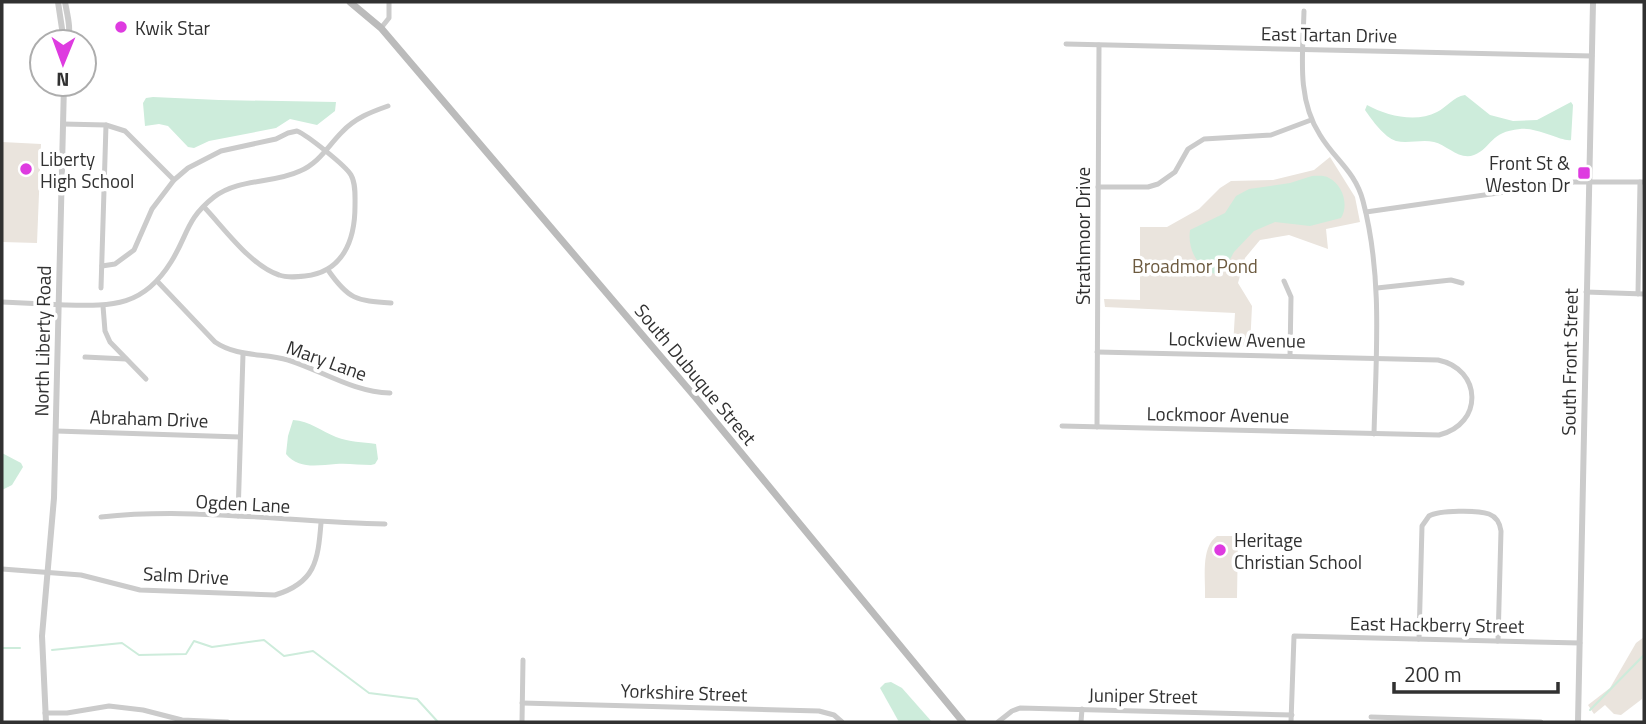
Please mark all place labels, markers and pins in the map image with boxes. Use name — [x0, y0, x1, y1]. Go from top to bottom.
place label: Kwik Star — [135, 13, 211, 42]
marker: Kwik Star — [113, 19, 129, 35]
place label: Liberty High School — [40, 144, 134, 195]
place label: Front St & Weston Dr — [1485, 148, 1570, 199]
marker: Liberty High School — [18, 161, 34, 177]
marker: Front St & Weston Dr — [1576, 165, 1592, 181]
place label: Heritage Christian School — [1234, 525, 1362, 576]
marker: Heritage Christian School — [1212, 542, 1228, 558]

